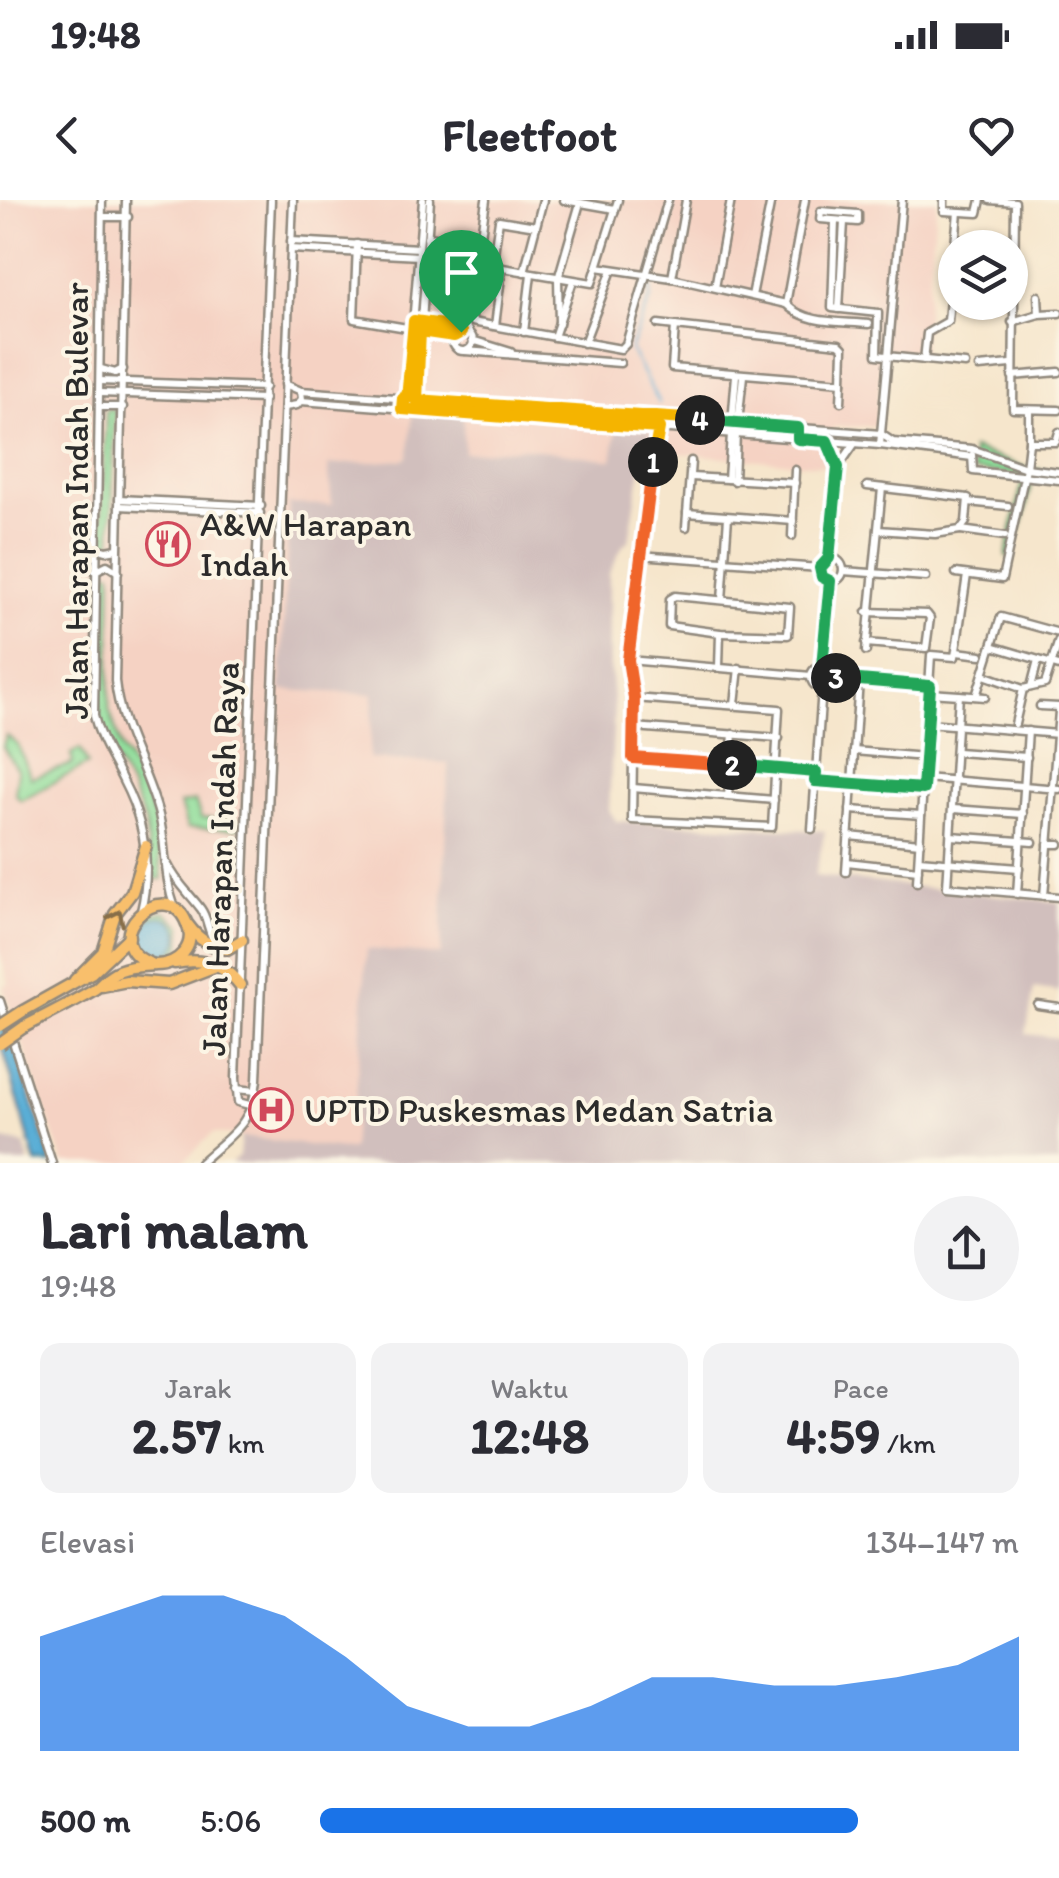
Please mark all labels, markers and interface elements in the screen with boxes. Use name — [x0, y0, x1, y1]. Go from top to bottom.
text: 19:48 — [50, 12, 140, 58]
icon: back — [40, 108, 95, 163]
text: Fleetfoot — [442, 108, 617, 162]
icon: heart — [964, 108, 1019, 163]
pin — [419, 230, 504, 333]
map controls — [938, 230, 1028, 320]
button: layers — [938, 230, 1028, 320]
icon: arrive — [434, 245, 489, 300]
street label: Jalan Harapan Indah Bulevar — [55, 282, 97, 720]
pin: 4 — [675, 395, 725, 445]
text: 4 — [692, 403, 708, 437]
pin: 1 — [628, 437, 678, 487]
text: 1 — [647, 445, 660, 479]
place label: A&W Harapan Indah — [200, 503, 412, 585]
restaurant icon: A&W Harapan Indah — [145, 521, 191, 567]
pin: 3 — [811, 653, 861, 703]
street label: Jalan Harapan Indah Raya — [192, 661, 248, 1057]
text: 3 — [828, 661, 844, 695]
pin: 2 — [707, 740, 757, 790]
text: 2 — [725, 748, 739, 782]
one-way arrow — [105, 909, 125, 927]
hospital icon: UPTD Puskesmas Medan Satria — [248, 1087, 294, 1133]
place label: UPTD Puskesmas Medan Satria — [304, 1089, 773, 1131]
text: Lari malam — [40, 1196, 308, 1262]
button: share — [914, 1196, 1019, 1301]
text: 19:48 — [40, 1267, 116, 1305]
text: Jarak — [165, 1371, 232, 1405]
text: Waktu — [491, 1371, 568, 1405]
text: Pace — [833, 1371, 889, 1405]
text: 2.57 — [132, 1405, 221, 1466]
text: 12:48 — [470, 1405, 589, 1466]
text: 4:59 — [786, 1405, 881, 1466]
text: km — [221, 1426, 265, 1460]
text: /km — [881, 1426, 936, 1460]
text: Elevasi — [40, 1523, 135, 1561]
text: 134–147 m — [866, 1523, 1019, 1561]
text: 500 m — [40, 1802, 130, 1840]
text: 5:06 — [200, 1802, 261, 1840]

